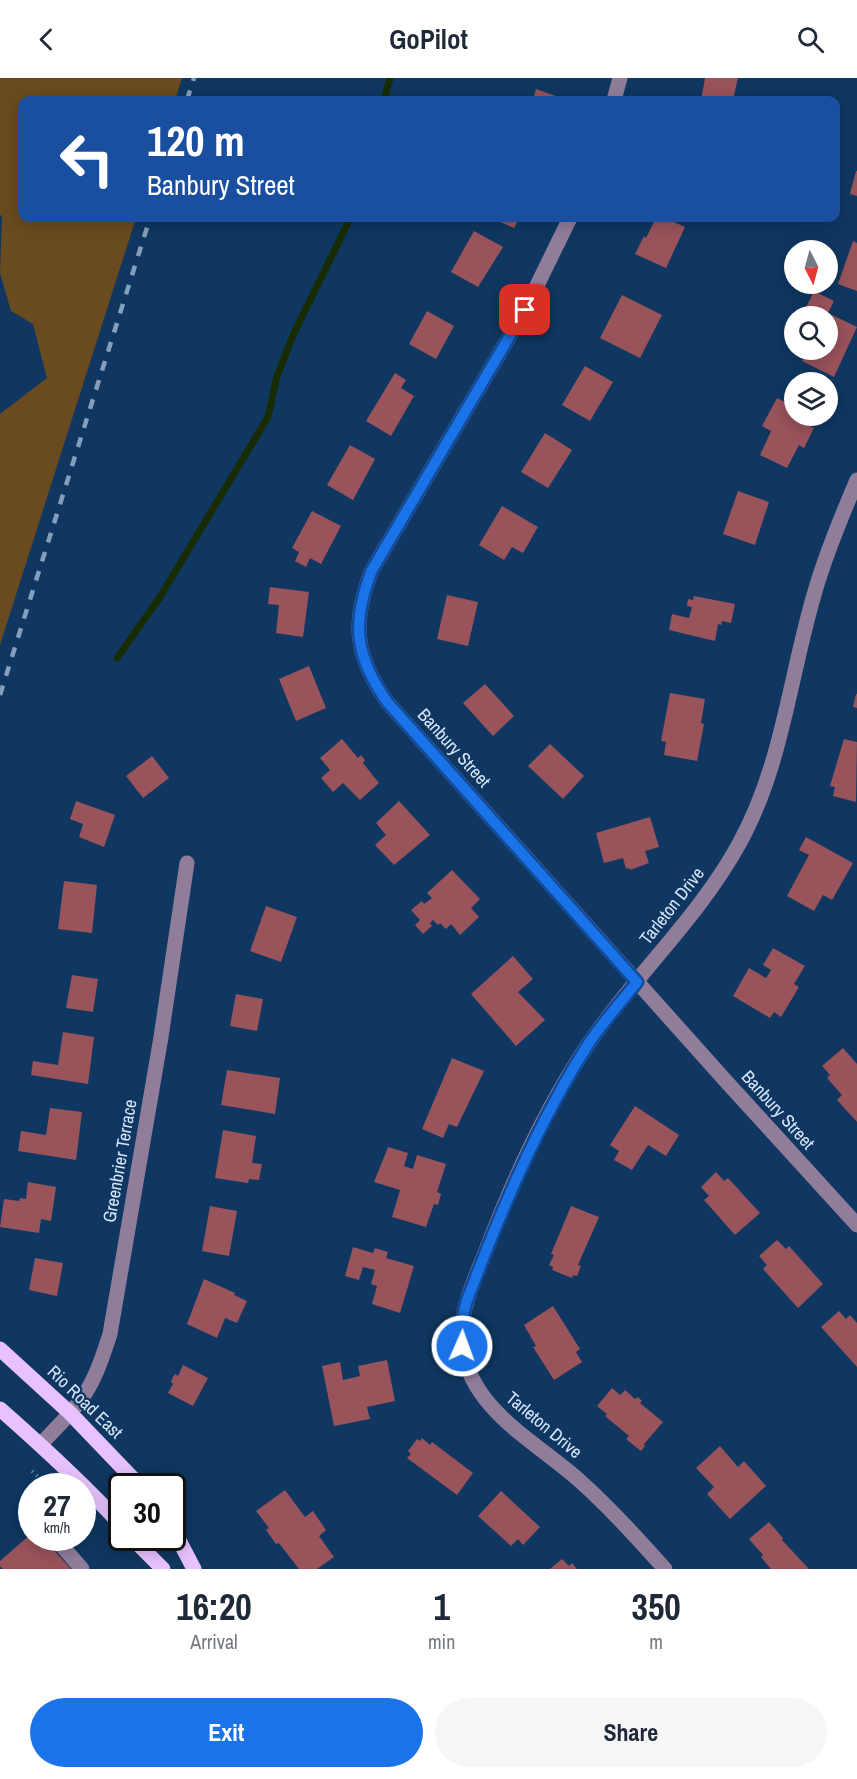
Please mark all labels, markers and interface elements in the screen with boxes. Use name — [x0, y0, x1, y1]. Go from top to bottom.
text: GoPilot — [389, 21, 468, 57]
icon: back — [30, 23, 63, 56]
icon: search — [794, 23, 827, 56]
text: 120 m — [147, 113, 245, 169]
icon: left — [48, 120, 126, 198]
text: Banbury Street — [147, 167, 295, 203]
north arrow — [784, 240, 838, 294]
map controls — [784, 240, 838, 426]
pin — [499, 284, 550, 335]
icon: arrive — [508, 293, 541, 326]
button: search — [784, 306, 838, 360]
button: layers — [784, 372, 838, 426]
street label: Banbury Street — [412, 703, 497, 793]
street label: Tarleton Drive — [633, 862, 710, 950]
street label: Banbury Street — [736, 1065, 821, 1155]
street label: Greenbrier Terrace — [96, 1097, 143, 1224]
position arrow — [430, 1314, 494, 1378]
street label: Rio Road East — [42, 1359, 129, 1444]
street label: Tarleton Drive — [501, 1385, 588, 1464]
speed limit sign: 30 — [108, 1473, 186, 1551]
text: 27 — [43, 1485, 71, 1525]
text: km/h — [44, 1517, 70, 1538]
text: 16:20 — [176, 1583, 252, 1631]
text: 1 — [433, 1583, 450, 1631]
text: 350 — [632, 1583, 681, 1631]
text: Arrival — [190, 1628, 238, 1655]
text: min — [428, 1628, 455, 1655]
text: m — [649, 1628, 663, 1655]
button: Exit — [30, 1698, 423, 1767]
button: Share — [435, 1698, 827, 1767]

